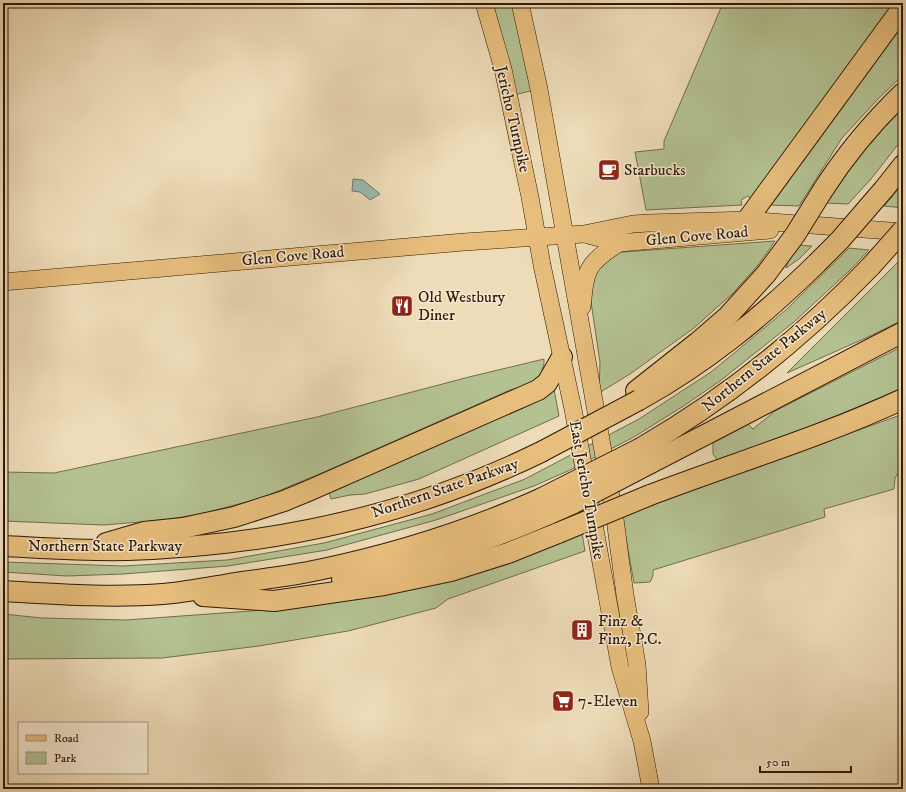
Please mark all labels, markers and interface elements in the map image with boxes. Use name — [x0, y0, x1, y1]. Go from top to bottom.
street label: Jericho Turnpike — [491, 62, 535, 175]
cafe icon: Starbucks — [596, 157, 622, 183]
place label: Starbucks — [624, 160, 686, 180]
street label: Glen Cove Road — [645, 222, 749, 250]
street label: Glen Cove Road — [241, 242, 345, 270]
place label: Old Westbury Diner — [418, 287, 506, 325]
restaurant icon: Old Westbury Diner — [389, 293, 415, 319]
street label: Northern State Parkway — [698, 303, 831, 416]
street label: East Jericho Turnpike — [565, 419, 609, 561]
street label: Northern State Parkway — [369, 453, 522, 523]
street label: Northern State Parkway — [28, 536, 183, 556]
place label: Finz & Finz, P.C. — [598, 611, 662, 649]
building icon: Finz & Finz, P.C. — [569, 617, 595, 643]
supermarket icon: 7-Eleven — [550, 688, 576, 714]
place label: 7-Eleven — [578, 691, 638, 711]
legend — [18, 722, 148, 774]
text: Road — [54, 731, 79, 746]
scale bar — [760, 748, 851, 774]
text: Park — [54, 751, 76, 766]
text: 50 m — [766, 755, 790, 770]

